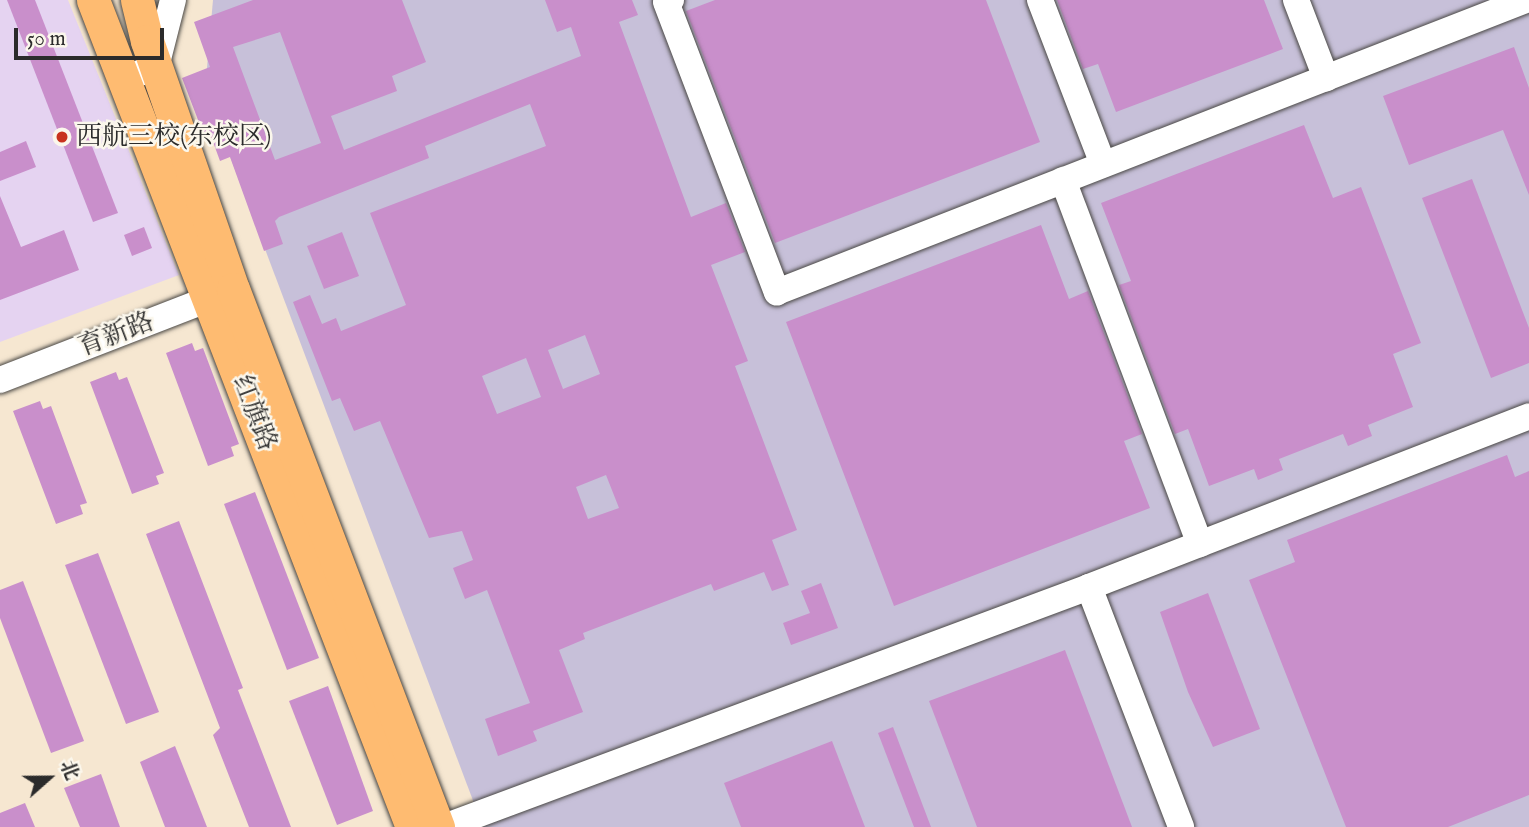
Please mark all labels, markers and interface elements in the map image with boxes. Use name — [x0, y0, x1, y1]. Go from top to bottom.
scale bar — [18, 14, 168, 58]
text: 50 m — [27, 26, 66, 53]
place label: 西航三校(东校区) — [76, 121, 271, 153]
marker: 西航三校(东校区) — [54, 129, 70, 145]
street label: 育新路 — [74, 306, 158, 364]
street label: 红旗路 — [225, 371, 283, 455]
north arrow — [14, 743, 84, 813]
text: 北 — [54, 757, 83, 784]

